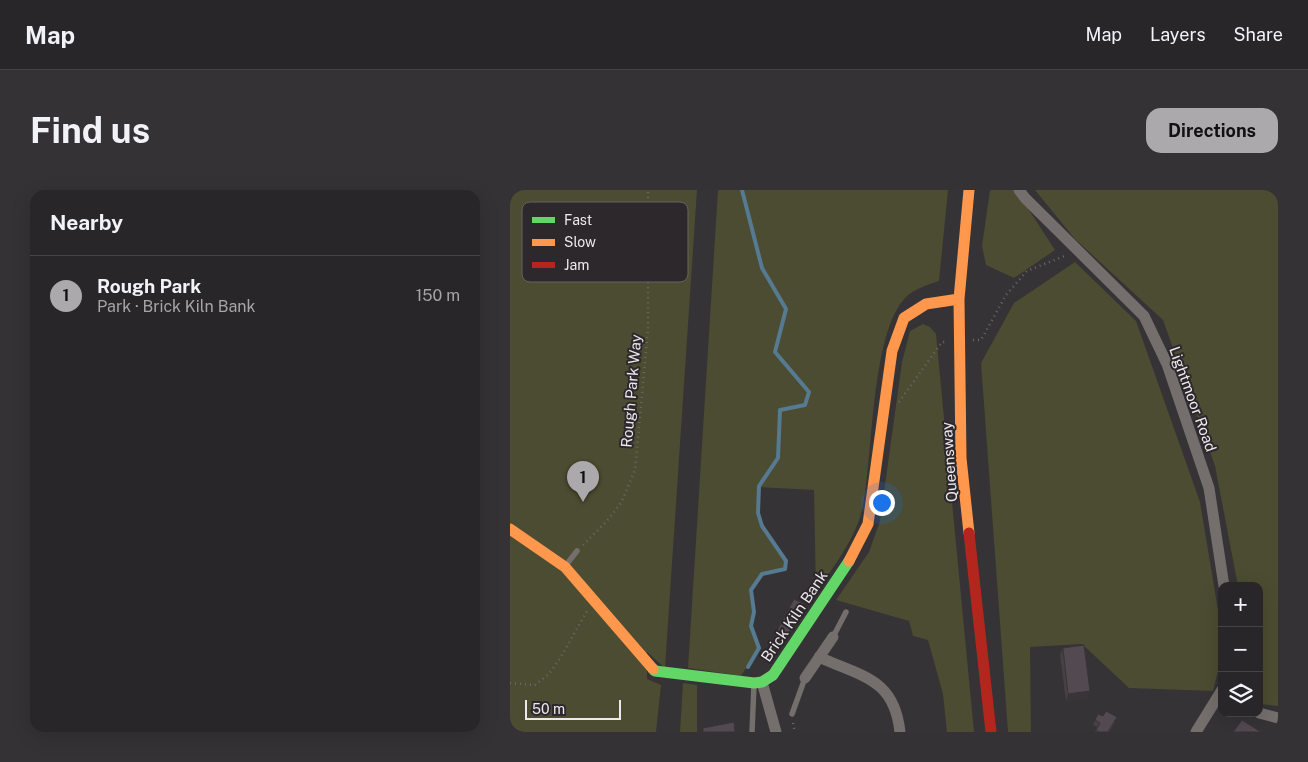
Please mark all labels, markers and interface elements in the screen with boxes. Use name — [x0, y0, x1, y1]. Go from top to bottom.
text: Map — [25, 21, 75, 49]
text: Map — [1086, 24, 1122, 45]
text: Layers — [1150, 24, 1206, 45]
text: Share — [1234, 24, 1283, 45]
button: Directions — [1146, 108, 1278, 153]
text: Find us — [30, 110, 150, 151]
legend — [522, 202, 688, 282]
text: Nearby — [50, 210, 123, 235]
text: Fast — [564, 212, 592, 228]
text: Slow — [564, 234, 596, 250]
text: Jam — [564, 257, 589, 273]
text: Rough Park — [97, 275, 201, 297]
text: 1 — [63, 286, 69, 305]
text: 150 m — [416, 286, 460, 305]
text: Park · Brick Kiln Bank — [97, 297, 256, 316]
street label: Rough Park Way — [618, 334, 644, 448]
street label: Lightmoor Road — [1166, 344, 1220, 454]
street label: Queensway — [938, 421, 960, 503]
pin: 1 — [567, 461, 599, 502]
your location — [869, 490, 895, 516]
street label: Brick Kiln Bank — [757, 567, 831, 665]
map controls — [1218, 582, 1263, 717]
button: + — [1218, 582, 1263, 627]
button: − — [1218, 627, 1263, 672]
button: layers — [1218, 672, 1263, 717]
scale bar — [525, 697, 621, 720]
text: 50 m — [532, 701, 565, 717]

